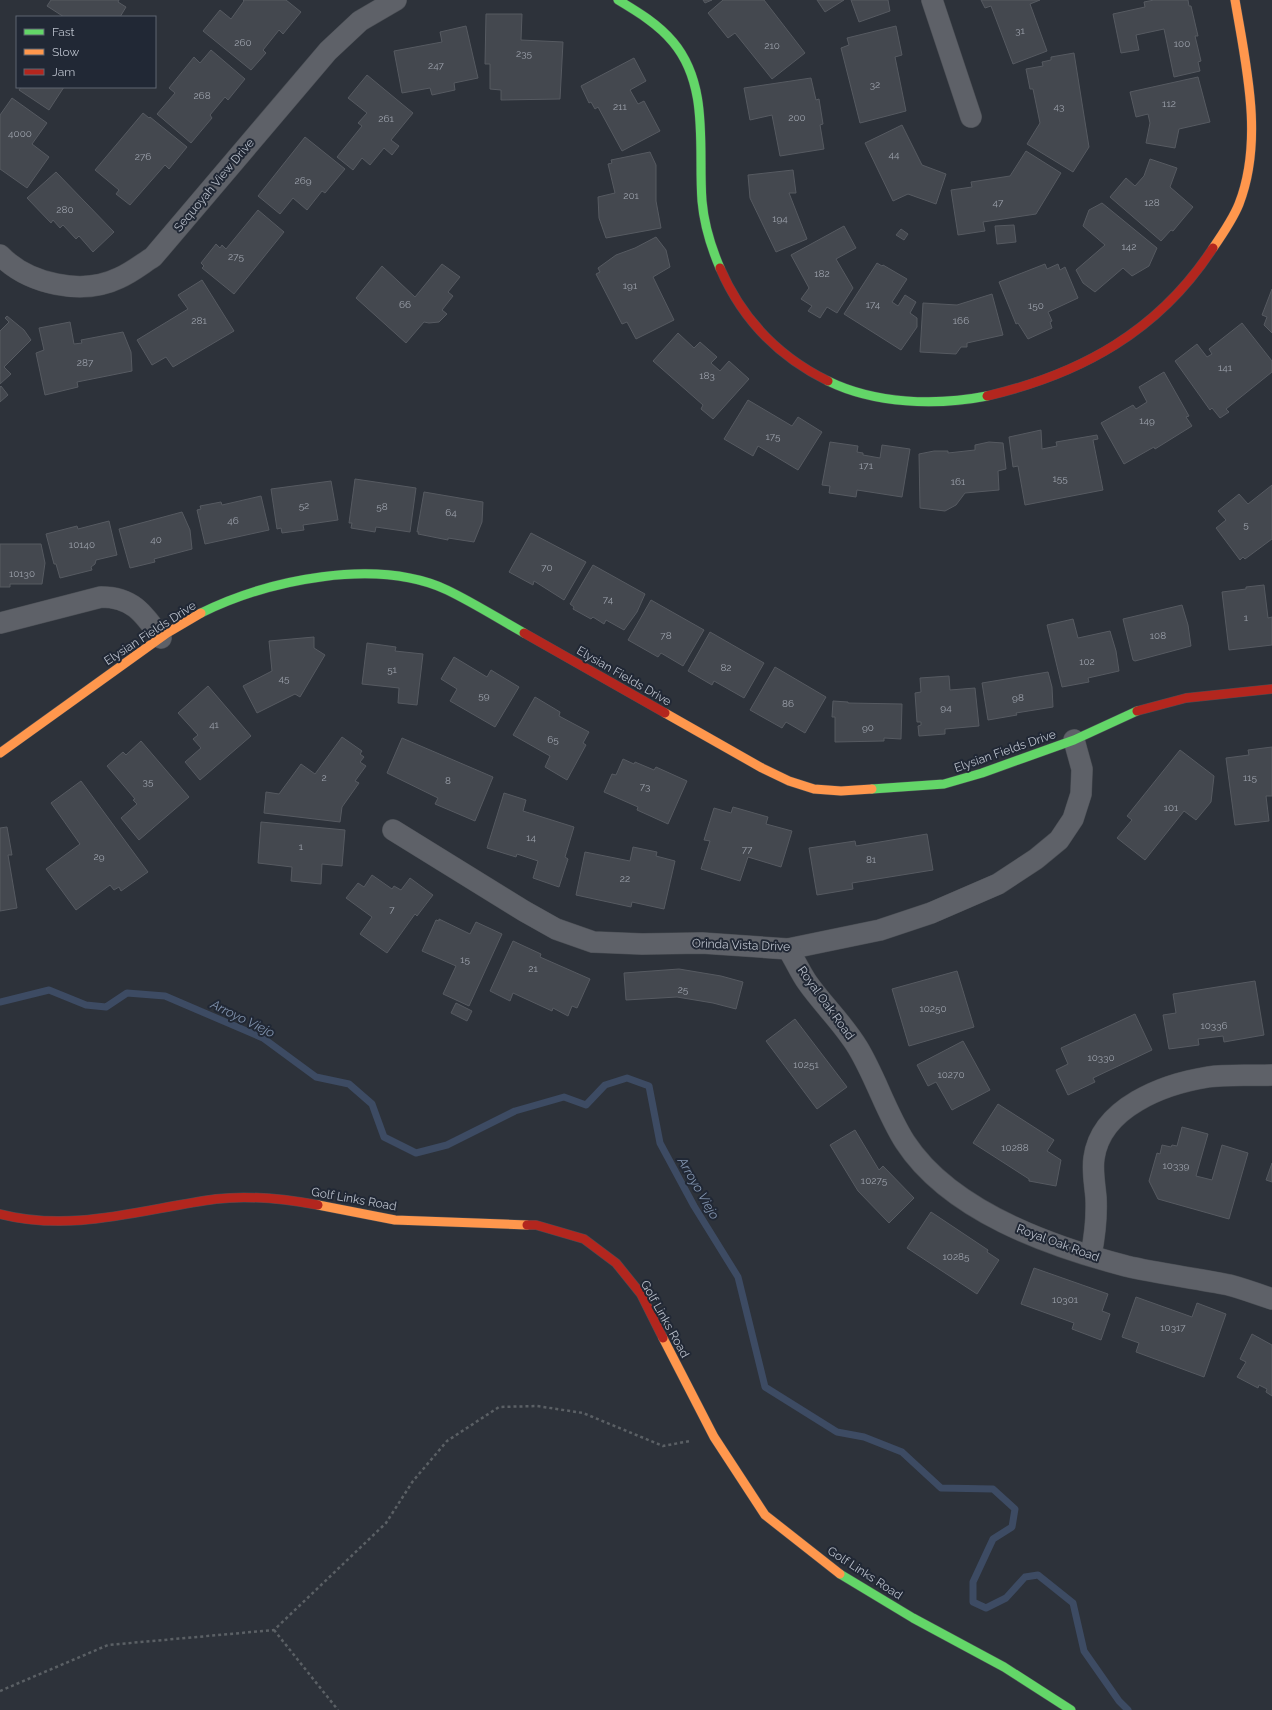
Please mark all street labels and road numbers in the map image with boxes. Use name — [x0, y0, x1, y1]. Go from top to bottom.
street label: Sequoyah View Drive — [171, 136, 257, 234]
street label: Elysian Fields Drive — [101, 598, 199, 668]
street label: Elysian Fields Drive — [574, 643, 674, 709]
street label: Elysian Fields Drive — [952, 727, 1058, 775]
street label: Orinda Vista Drive — [692, 936, 790, 954]
street label: Royal Oak Road — [795, 964, 857, 1042]
street label: Golf Links Road — [310, 1185, 398, 1213]
street label: Royal Oak Road — [1015, 1222, 1101, 1264]
street label: Golf Links Road — [638, 1278, 692, 1360]
street label: Golf Links Road — [825, 1544, 905, 1602]

